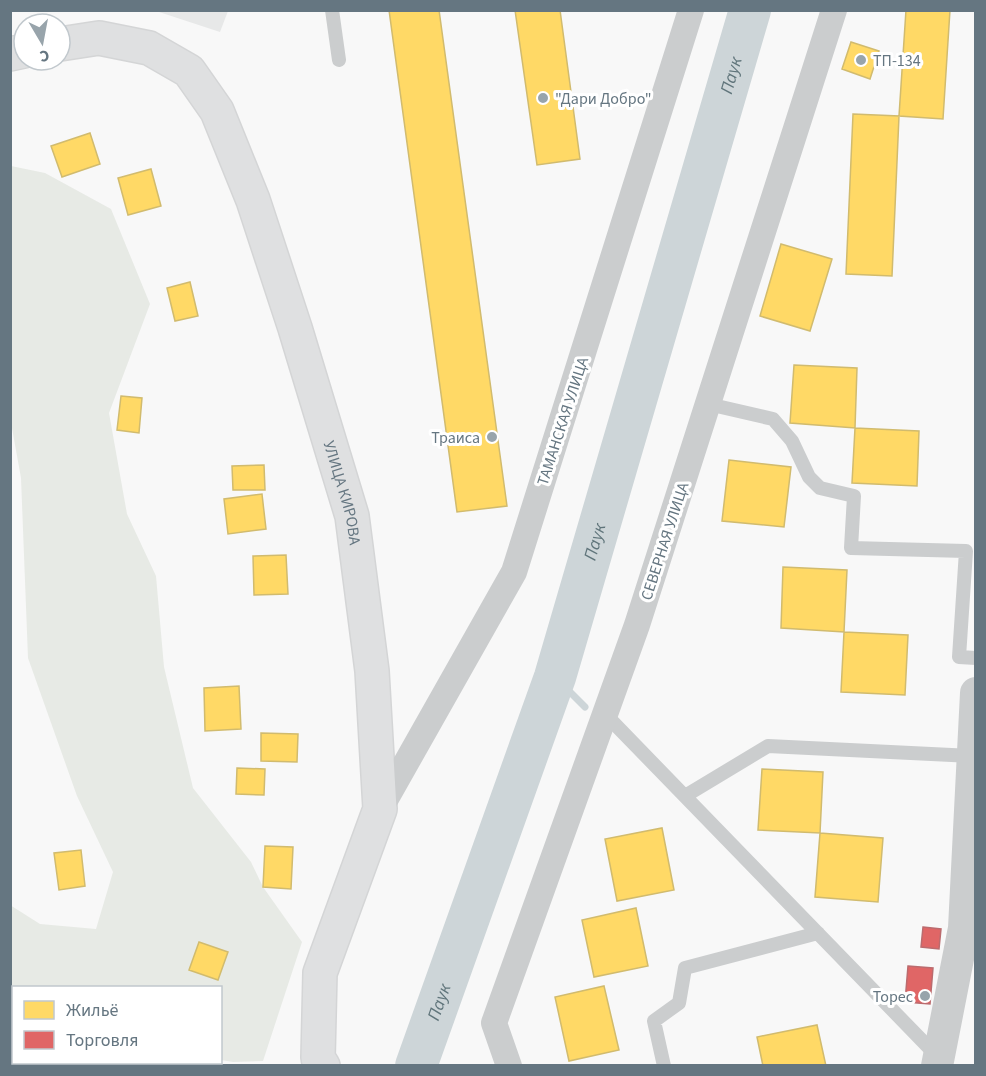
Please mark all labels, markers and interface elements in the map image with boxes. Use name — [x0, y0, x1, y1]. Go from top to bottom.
north arrow — [12, 12, 72, 72]
text: С — [38, 44, 51, 67]
place label: ТП-134 — [873, 50, 921, 72]
marker: ТП-134 — [854, 53, 868, 67]
water label: Паук — [714, 54, 749, 97]
place label: "Дари Добро" — [555, 88, 652, 110]
marker: "Дари Добро" — [536, 91, 550, 105]
street label: ТАМАНСКАЯ УЛИЦА — [532, 354, 594, 488]
place label: Траиса — [431, 427, 480, 449]
marker: Траиса — [485, 430, 499, 444]
street label: УЛИЦА КИРОВА — [318, 438, 366, 547]
street label: СЕВЕРНАЯ УЛИЦА — [635, 479, 694, 603]
water label: Паук — [578, 520, 612, 563]
water label: Паук — [421, 980, 458, 1024]
legend — [12, 986, 222, 1064]
place label: Торес — [873, 986, 913, 1008]
marker: Торес — [918, 989, 932, 1003]
text: Жильё — [66, 998, 119, 1023]
text: Торговля — [66, 1028, 139, 1053]

